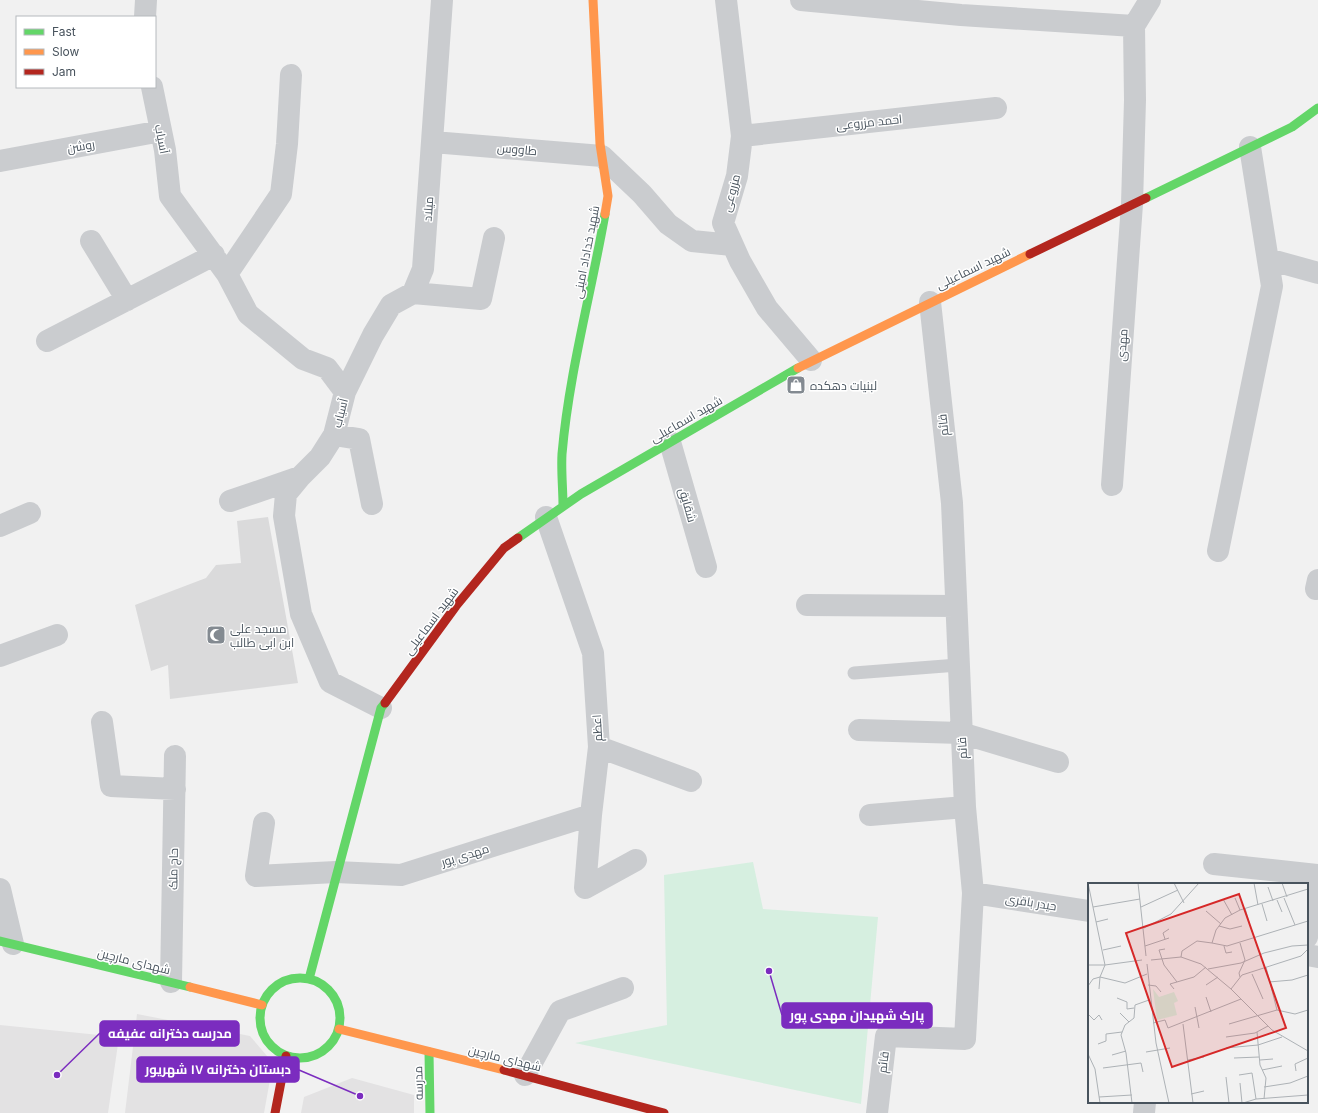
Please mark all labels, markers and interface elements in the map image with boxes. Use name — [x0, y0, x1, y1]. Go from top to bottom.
legend — [16, 16, 156, 88]
text: Fast — [52, 24, 76, 39]
text: Slow — [52, 44, 80, 59]
text: Jam — [52, 64, 76, 79]
street label: احمد مزروعی — [835, 111, 903, 133]
street label: آسیاب — [152, 123, 172, 156]
street label: روشن — [66, 136, 96, 156]
street label: طاووس — [496, 140, 538, 158]
street label: مزروعی — [719, 172, 743, 214]
street label: میلاد — [420, 196, 436, 222]
street label: شهید خداداد امینی — [570, 204, 602, 300]
street label: شهید اسماعیلی — [933, 243, 1013, 292]
street label: مهدی — [1113, 328, 1131, 362]
shop icon: لبنیات دهکده — [785, 374, 807, 396]
place label: لبنیات دهکده — [810, 378, 877, 393]
street label: شهید اسماعیلی — [647, 392, 725, 446]
street label: آسیاب — [329, 396, 351, 429]
street label: قائم — [934, 413, 953, 437]
street label: شقایق — [676, 486, 700, 524]
street label: شهید اسماعیلی — [401, 584, 461, 658]
place label: مسجد علی ابن ابی طالب — [230, 621, 294, 650]
mosque icon: مسجد علی ابن ابی طالب — [205, 624, 227, 646]
street label: اعظم — [589, 714, 606, 742]
street label: قائم — [954, 737, 971, 759]
street label: مهدی پور — [438, 841, 491, 872]
street label: حاج ملک — [165, 848, 182, 890]
inset map — [1088, 883, 1308, 1103]
street label: حیدر باقری — [1004, 891, 1058, 913]
street label: شهدای مارچین — [96, 945, 172, 979]
callout: پارک شهیدان مهدی پور — [782, 1003, 932, 1028]
text: پارک شهیدان مهدی پور — [789, 1007, 924, 1025]
callout: مدرسه دخترانه عفیفه — [100, 1021, 239, 1046]
text: مدرسه دخترانه عفیفه — [108, 1025, 232, 1041]
street label: شهدای مارچین — [467, 1042, 543, 1076]
street label: قائم — [874, 1050, 893, 1074]
callout: دبستان دخترانه ۱۷ شهریور — [137, 1057, 299, 1082]
text: دبستان دخترانه ۱۷ شهریور — [144, 1061, 291, 1078]
street label: مدرسه — [410, 1066, 426, 1100]

